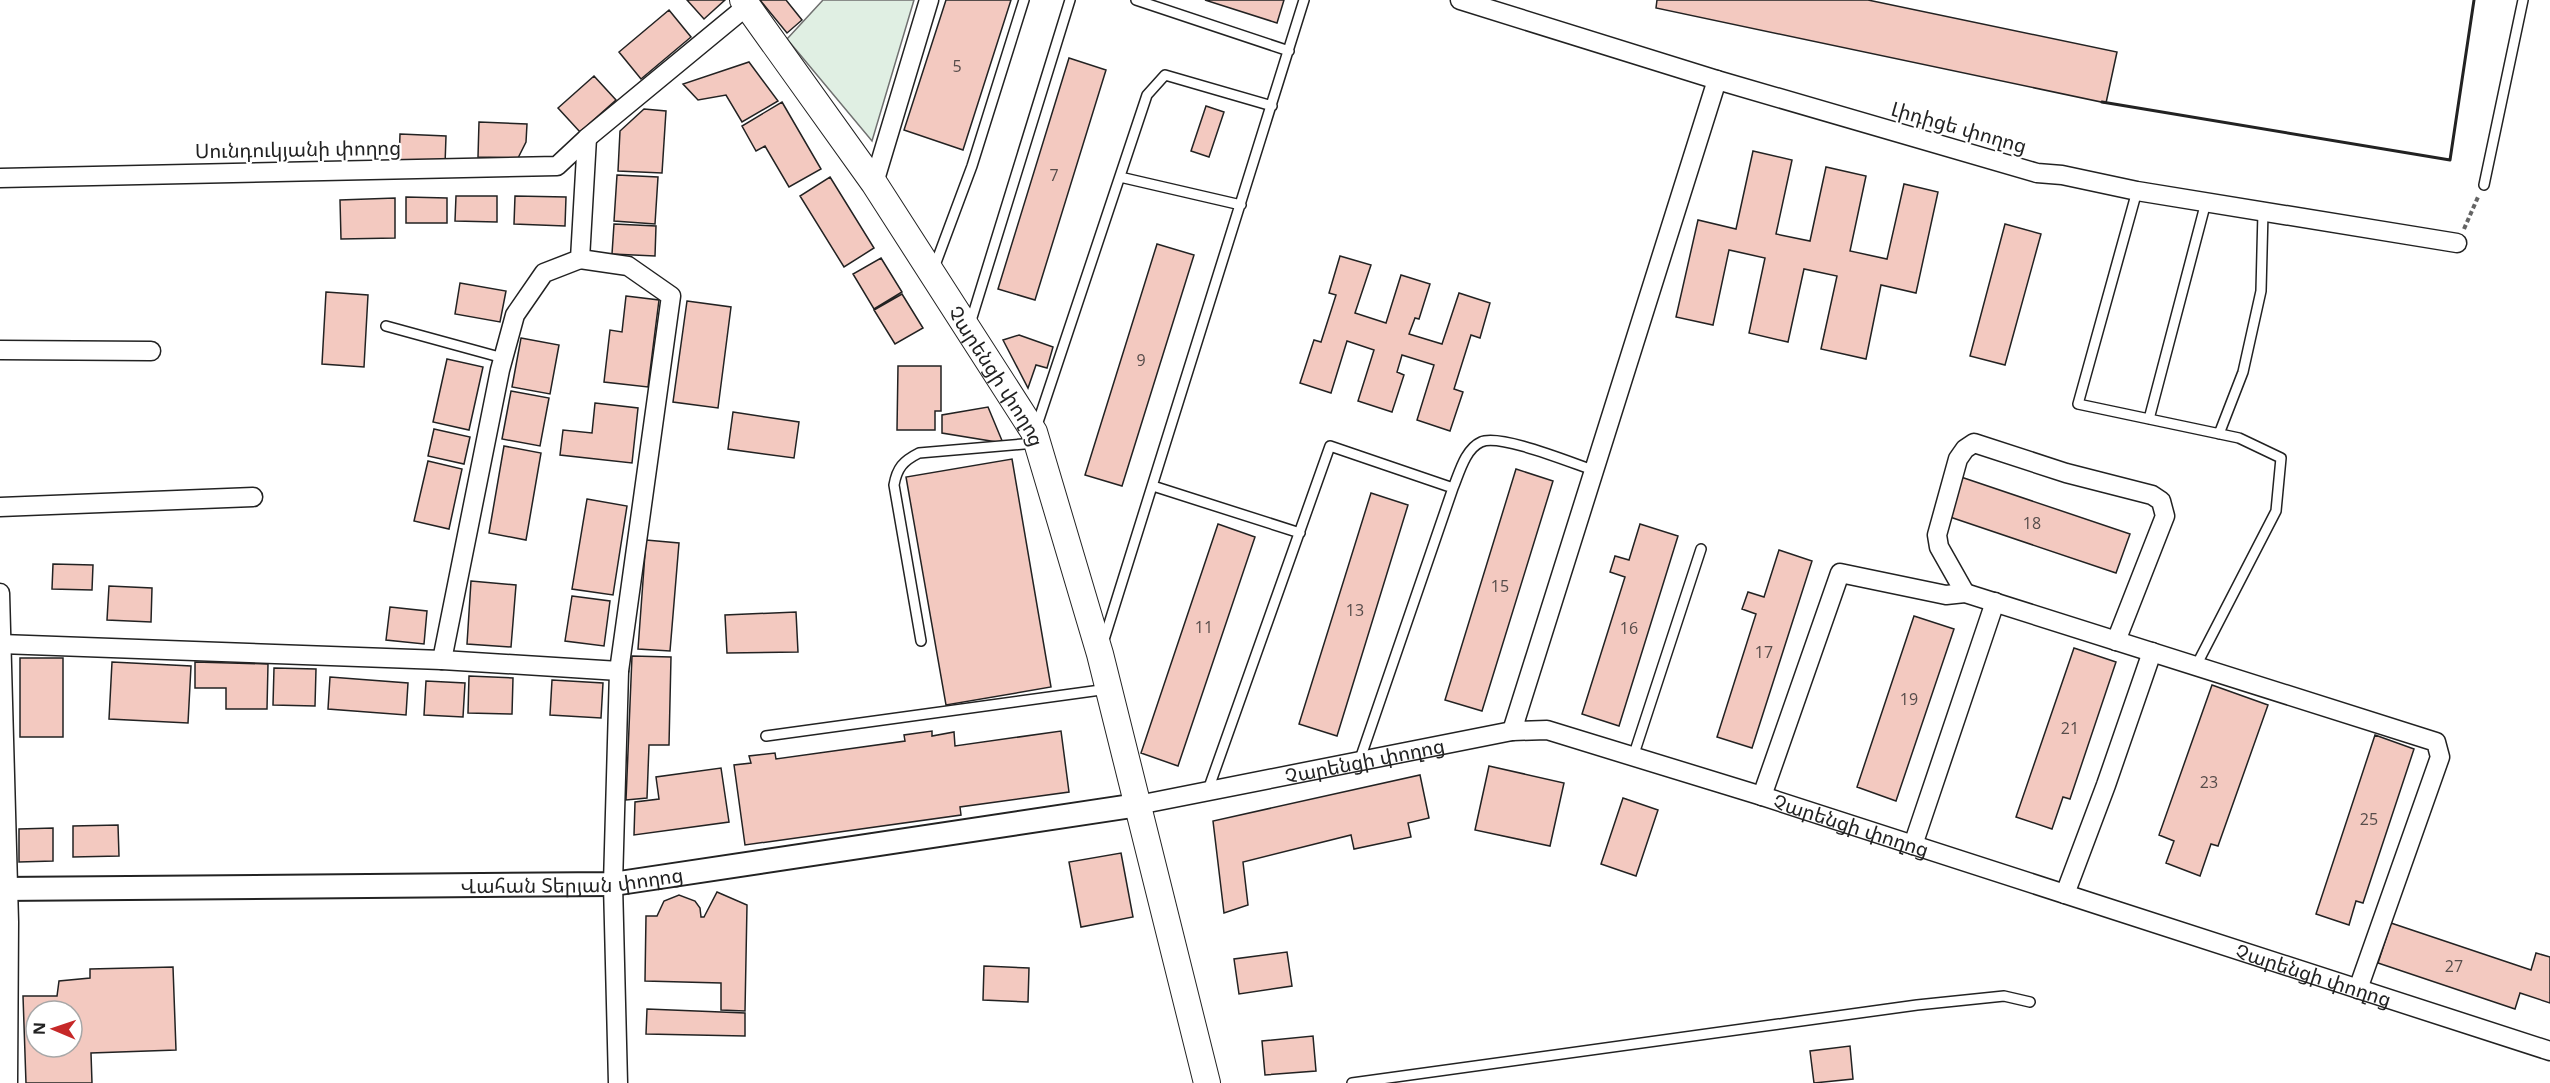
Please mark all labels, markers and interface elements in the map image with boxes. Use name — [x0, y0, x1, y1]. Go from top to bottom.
house number: 5 — [952, 55, 962, 77]
street label: Լիդիցե փողոց — [1888, 95, 2030, 159]
street label: Սունդուկյանի փողոց — [195, 134, 401, 164]
house number: 7 — [1049, 164, 1059, 186]
street label: Չարենցի փողոց — [943, 300, 1051, 449]
house number: 9 — [1136, 349, 1146, 371]
house number: 18 — [2023, 512, 2041, 534]
house number: 15 — [1491, 575, 1509, 597]
house number: 13 — [1346, 599, 1364, 621]
house number: 11 — [1195, 616, 1213, 638]
house number: 16 — [1620, 617, 1638, 639]
house number: 17 — [1755, 641, 1773, 663]
house number: 19 — [1900, 688, 1918, 710]
house number: 21 — [2061, 717, 2079, 739]
street label: Չարենցի փողոց — [1282, 731, 1447, 789]
house number: 23 — [2200, 771, 2218, 793]
street label: Չարենցի փողոց — [1770, 787, 1933, 863]
house number: 25 — [2360, 808, 2378, 830]
street label: Վահան Տերյան փողոց — [460, 860, 685, 899]
street label: Չարենցի փողոց — [2232, 937, 2395, 1012]
house number: 27 — [2445, 955, 2463, 977]
north arrow — [24, 999, 84, 1059]
text: N — [28, 1022, 50, 1035]

